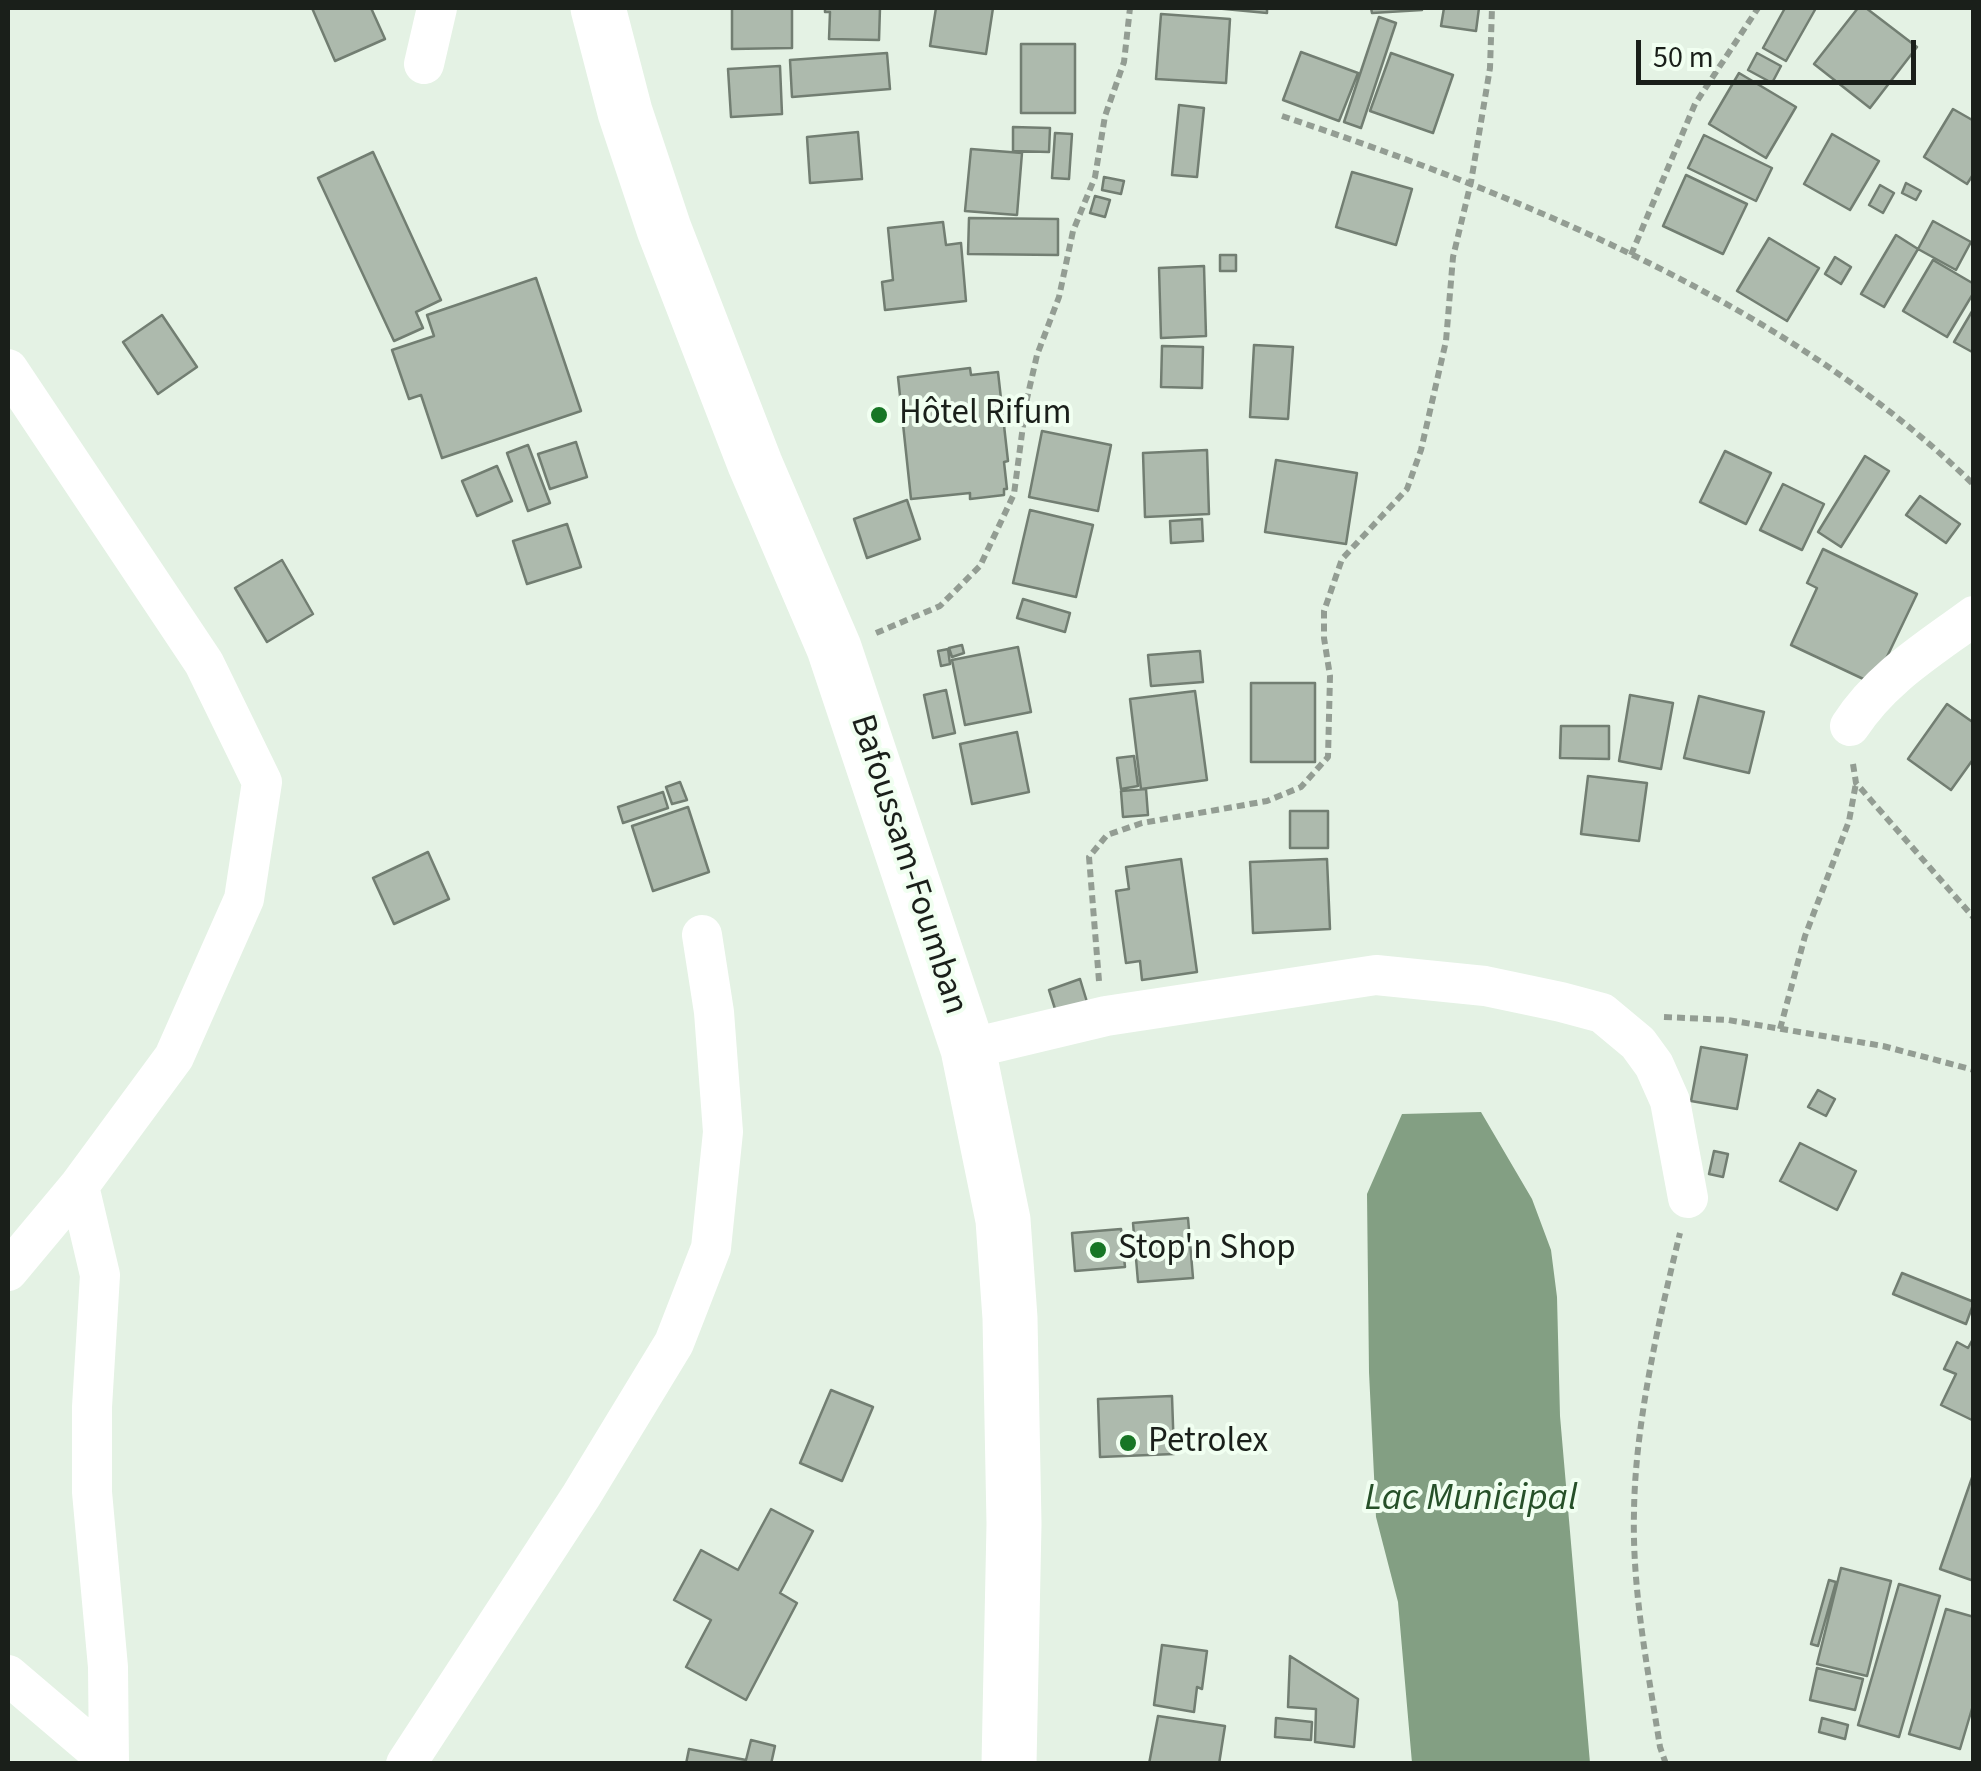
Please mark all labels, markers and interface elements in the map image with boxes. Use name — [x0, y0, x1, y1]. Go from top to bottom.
scale bar — [1641, 20, 1921, 82]
text: 50 m — [1653, 36, 1714, 79]
place label: Hôtel Rifum — [899, 394, 1072, 436]
marker: Hôtel Rifum — [868, 404, 890, 426]
street label: Bafoussam-Foumban — [839, 710, 975, 1020]
place label: Stop'n Shop — [1118, 1229, 1296, 1271]
marker: Stop'n Shop — [1087, 1239, 1109, 1261]
place label: Petrolex — [1148, 1422, 1268, 1464]
marker: Petrolex — [1117, 1432, 1139, 1454]
water label: Lac Municipal — [1365, 1478, 1577, 1524]

